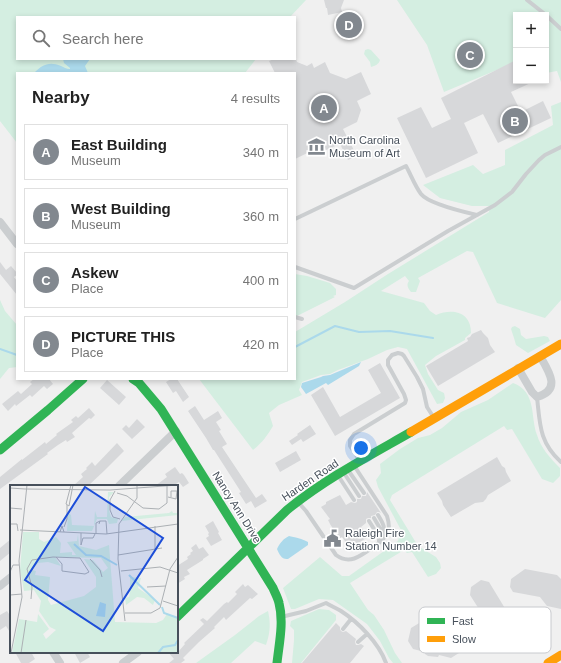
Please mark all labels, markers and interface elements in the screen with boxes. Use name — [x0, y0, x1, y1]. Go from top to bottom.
pin: D — [336, 10, 362, 40]
map controls — [513, 12, 549, 84]
button: + — [513, 12, 549, 48]
search box — [16, 16, 296, 60]
icon: search — [30, 27, 52, 49]
text: Search here — [62, 30, 144, 47]
pin: C — [457, 40, 483, 70]
button: − — [513, 48, 549, 84]
text: Nearby — [32, 88, 90, 107]
text: 4 results — [231, 91, 280, 106]
pin: A — [311, 93, 337, 123]
pin: B — [502, 106, 528, 136]
place label: North Carolina Museum of Art — [329, 134, 401, 159]
text: East Building — [71, 136, 167, 153]
museum icon: North Carolina Museum of Art — [306, 136, 326, 156]
text: A — [41, 145, 51, 160]
text: 340 m — [243, 145, 279, 160]
text: Museum — [71, 153, 121, 168]
text: West Building — [71, 200, 171, 217]
text: B — [41, 209, 51, 224]
text: 360 m — [243, 209, 279, 224]
text: Museum — [71, 217, 121, 232]
text: Askew — [71, 264, 119, 281]
text: C — [41, 273, 51, 288]
text: 400 m — [243, 273, 279, 288]
text: Place — [71, 281, 104, 296]
text: PICTURE THIS — [71, 328, 175, 345]
text: D — [41, 337, 51, 352]
text: 420 m — [243, 337, 279, 352]
text: Place — [71, 345, 104, 360]
your location — [351, 438, 371, 458]
street label: Harden Road — [280, 457, 340, 503]
street label: Nancy Ann Drive — [210, 469, 264, 545]
inset map — [10, 485, 178, 653]
place label: Raleigh Fire Station Number 14 — [345, 527, 437, 552]
public building icon: Raleigh Fire Station Number 14 — [322, 529, 342, 549]
legend — [419, 607, 551, 653]
text: Fast — [452, 615, 473, 627]
text: Slow — [452, 633, 476, 645]

